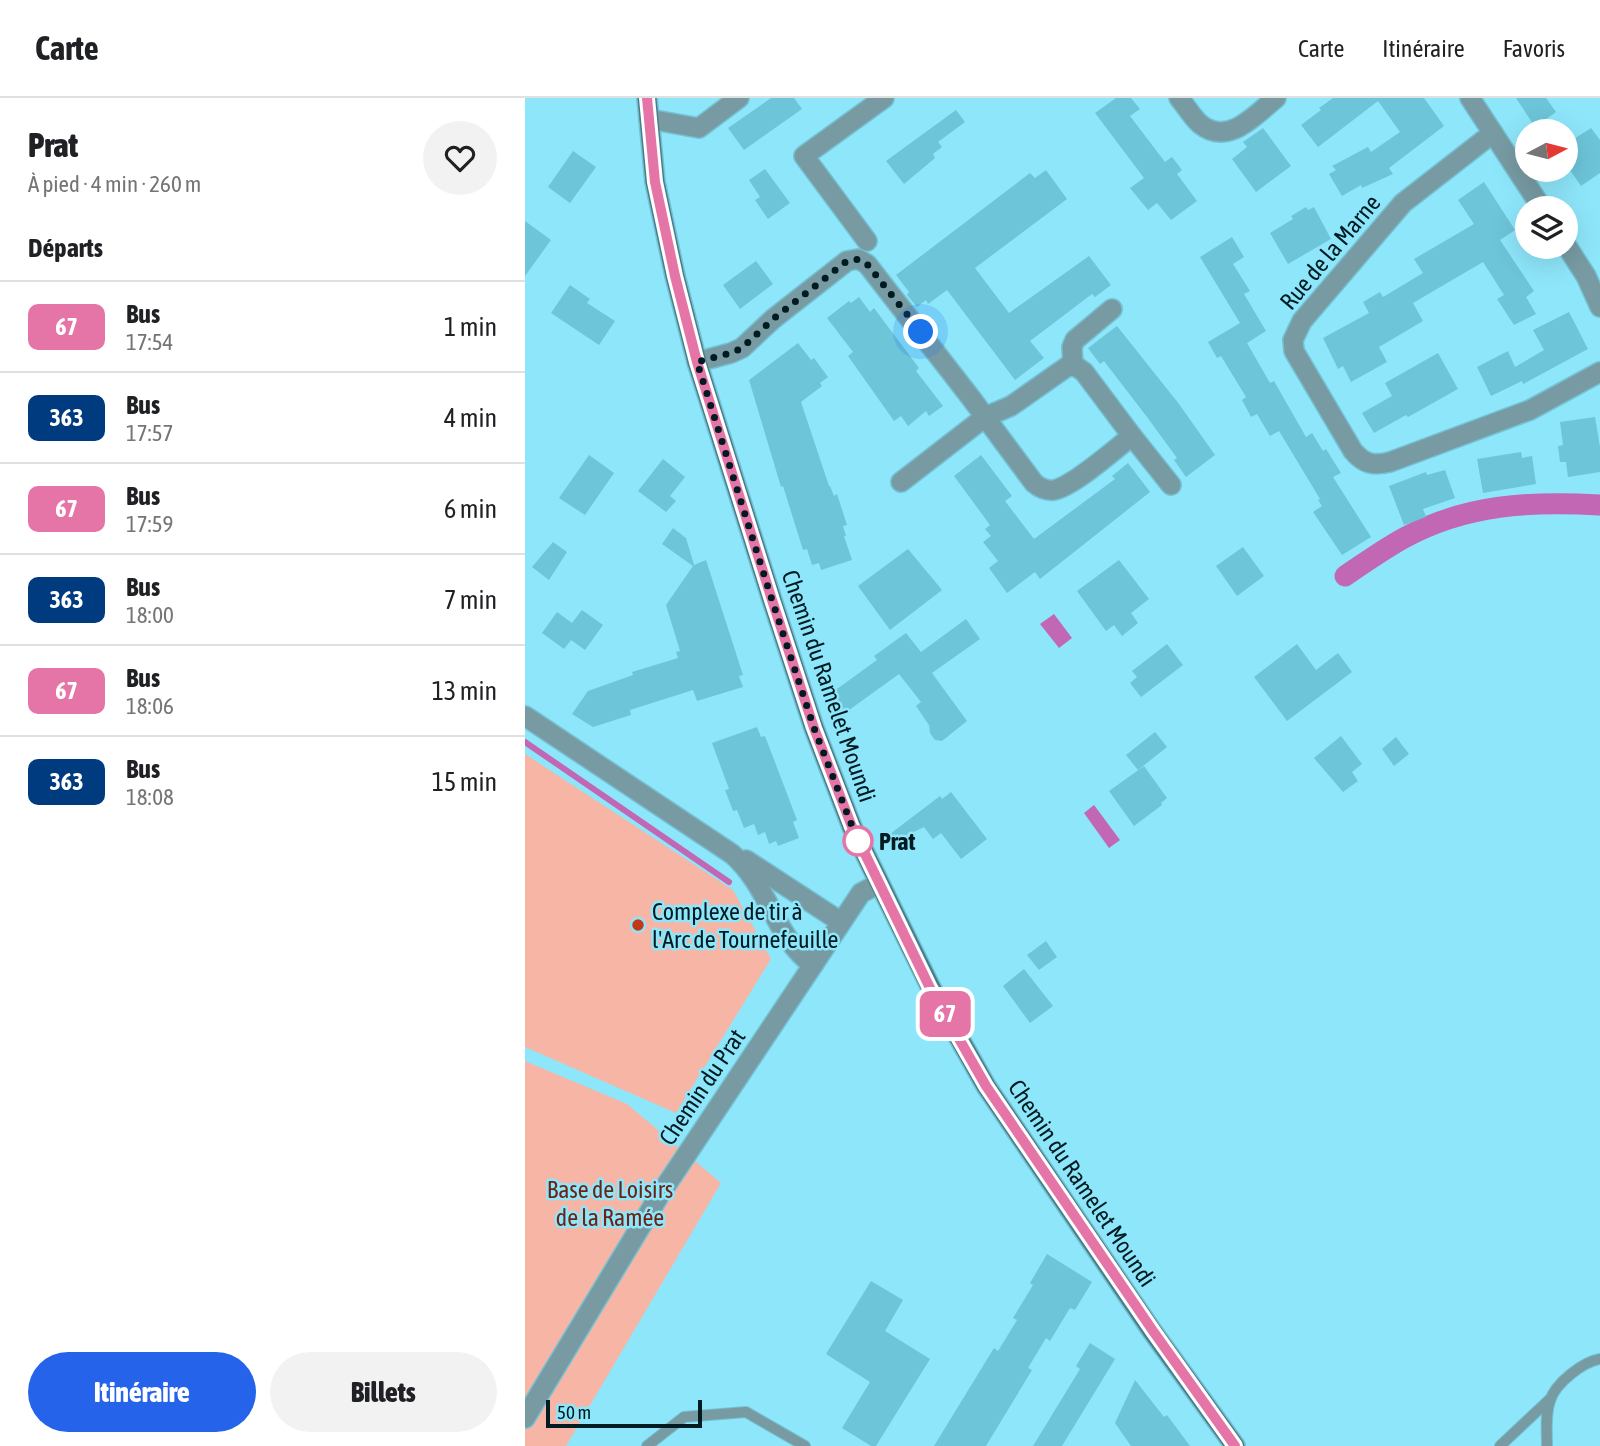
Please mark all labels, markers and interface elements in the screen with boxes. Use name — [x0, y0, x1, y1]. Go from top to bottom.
text: Carte — [35, 29, 99, 67]
text: Carte — [1298, 35, 1344, 62]
text: Itinéraire — [1382, 35, 1465, 62]
text: Favoris — [1503, 35, 1565, 62]
north arrow — [1515, 119, 1579, 182]
map controls — [1515, 119, 1578, 259]
button: heart — [423, 121, 497, 195]
text: Prat — [28, 126, 78, 164]
text: À pied · 4 min · 260 m — [28, 171, 201, 197]
street label: Rue de la Marne — [1274, 189, 1386, 315]
button: layers — [1515, 196, 1578, 259]
text: Départs — [28, 233, 103, 263]
text: Bus — [126, 299, 160, 329]
text: 1 min — [444, 312, 497, 342]
text: 67 — [55, 313, 78, 340]
your location — [903, 314, 938, 349]
text: 17:54 — [126, 329, 173, 355]
text: Bus — [126, 390, 160, 420]
text: 4 min — [444, 403, 497, 433]
text: 363 — [50, 404, 83, 431]
text: 17:57 — [126, 420, 173, 446]
text: Bus — [126, 481, 160, 511]
text: 6 min — [444, 494, 497, 524]
text: 67 — [55, 495, 78, 522]
text: 17:59 — [126, 511, 173, 537]
street label: Chemin du Ramelet Moundi — [777, 567, 881, 805]
text: Bus — [126, 572, 160, 602]
text: 7 min — [444, 585, 497, 615]
text: 363 — [50, 586, 83, 613]
text: 18:00 — [126, 602, 174, 628]
text: Bus — [126, 663, 160, 693]
text: 13 min — [432, 676, 497, 706]
text: 67 — [55, 677, 78, 704]
text: 18:06 — [126, 693, 174, 719]
text: Bus — [126, 754, 160, 784]
text: 15 min — [432, 767, 497, 797]
text: 363 — [50, 768, 83, 795]
text: 18:08 — [126, 784, 174, 810]
marker: Prat — [843, 826, 873, 856]
place label: Prat — [879, 828, 916, 855]
place label: Complexe de tir à l'Arc de Tournefeuille — [652, 898, 838, 953]
marker: Complexe de tir à l'Arc de Tournefeuille — [630, 917, 646, 933]
line badge: 67 — [913, 991, 977, 1037]
text: 67 — [934, 1000, 956, 1027]
street label: Chemin du Prat — [653, 1024, 751, 1150]
street label: Chemin du Ramelet Moundi — [1003, 1075, 1161, 1291]
park label: Base de Loisirs de la Ramée — [547, 1176, 673, 1231]
button: Itinéraire — [28, 1352, 256, 1432]
button: Billets — [270, 1352, 497, 1432]
scale bar — [546, 1397, 702, 1429]
text: 50 m — [557, 1401, 591, 1423]

